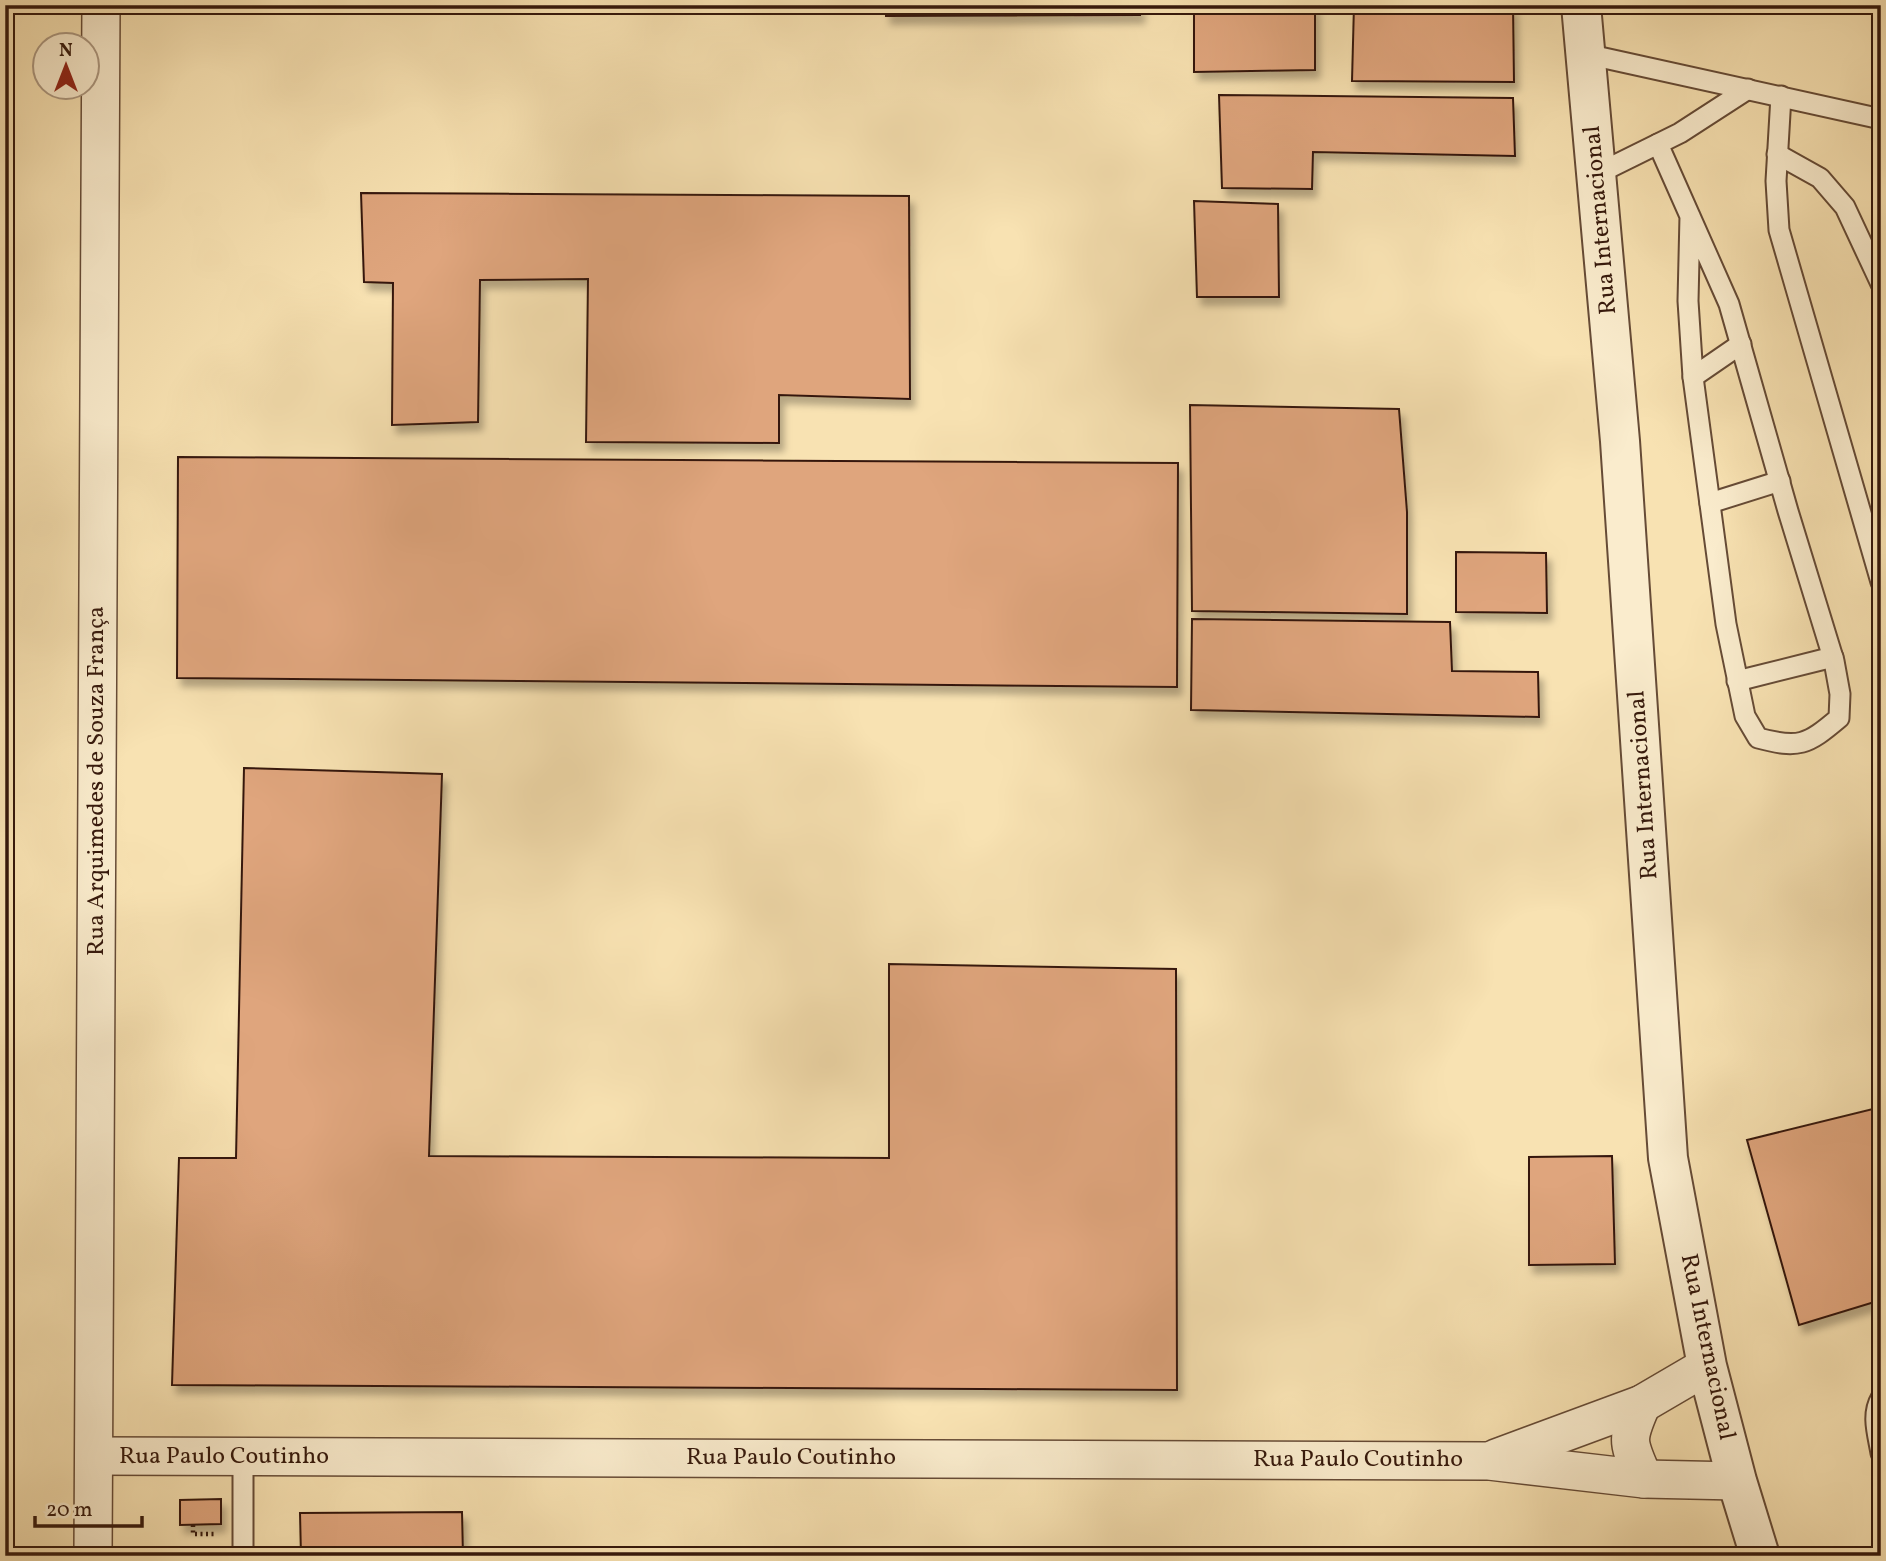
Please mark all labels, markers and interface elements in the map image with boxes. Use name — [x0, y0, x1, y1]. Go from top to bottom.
north arrow — [32, 32, 102, 102]
text: N — [59, 38, 73, 64]
street label: Rua Internacional — [1576, 124, 1626, 316]
street label: Rua Arquimedes de Souza França — [80, 606, 114, 956]
street label: Rua Internacional — [1620, 689, 1668, 881]
street label: Rua Internacional — [1671, 1251, 1743, 1443]
street label: Rua Paulo Coutinho — [119, 1440, 329, 1474]
street label: Rua Paulo Coutinho — [686, 1441, 896, 1475]
street label: Rua Paulo Coutinho — [1253, 1443, 1463, 1477]
scale bar — [35, 1484, 142, 1528]
text: 20 m — [46, 1496, 92, 1525]

